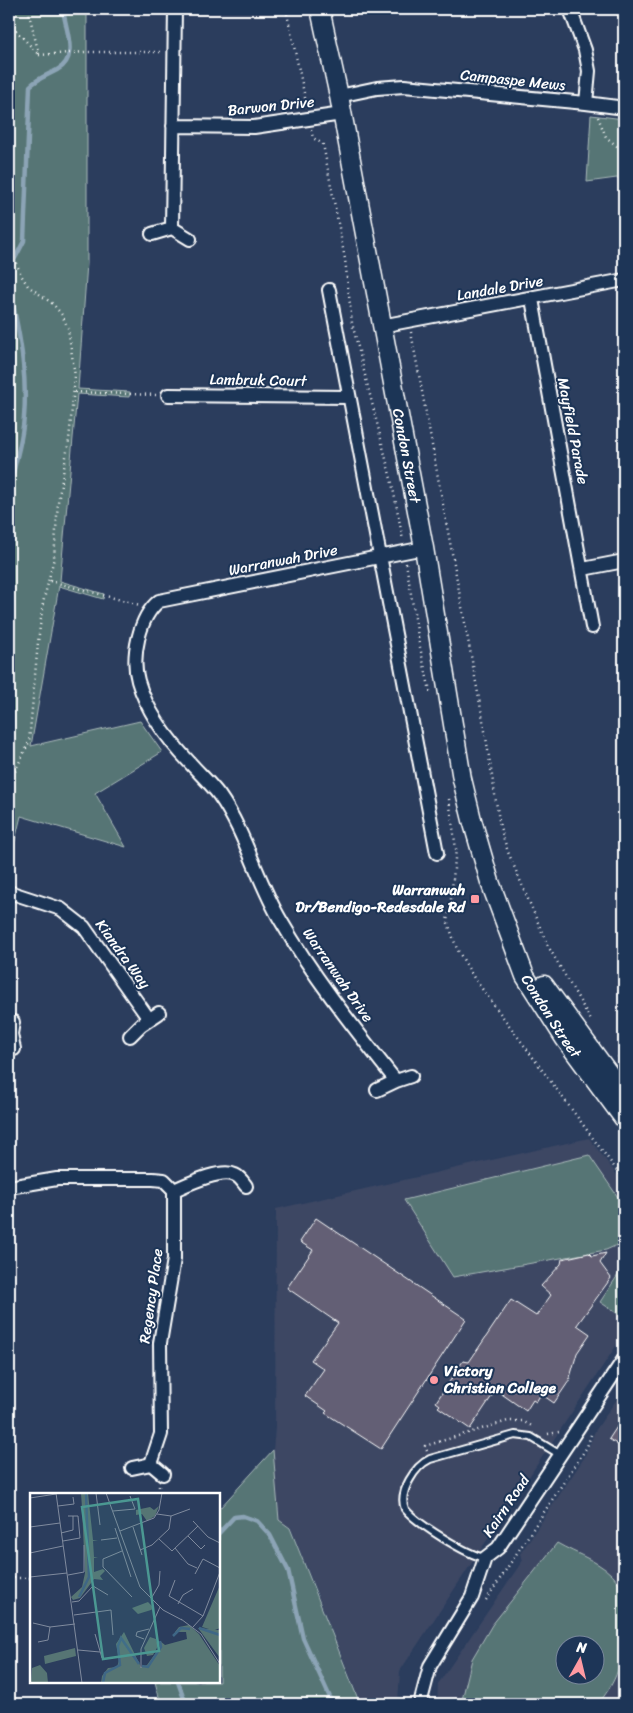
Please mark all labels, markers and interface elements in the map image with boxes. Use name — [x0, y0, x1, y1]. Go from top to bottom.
street label: Campaspe Mews — [459, 62, 568, 99]
street label: Barwon Drive — [226, 88, 316, 123]
street label: Landale Drive — [455, 268, 546, 308]
street label: Lambruk Court — [209, 366, 308, 394]
street label: Mayfield Parade — [550, 375, 596, 487]
street label: Condon Street — [385, 406, 428, 506]
street label: Warranwah Drive — [226, 537, 340, 583]
place label: Warranwah Dr/Bendigo-Redesdale Rd — [296, 877, 466, 920]
marker: Warranwah Dr/Bendigo-Redesdale Rd — [469, 893, 481, 905]
street label: Kiandra Way — [89, 913, 158, 995]
street label: Warranwah Drive — [296, 922, 381, 1028]
street label: Condon Street — [514, 969, 589, 1064]
street label: Regency Place — [131, 1247, 171, 1345]
place label: Victory Christian College — [443, 1358, 557, 1401]
marker: Victory Christian College — [428, 1374, 440, 1386]
street label: Kairn Road — [475, 1468, 537, 1543]
inset map — [30, 1493, 220, 1683]
text: N — [574, 1634, 589, 1661]
north arrow — [556, 1636, 606, 1686]

